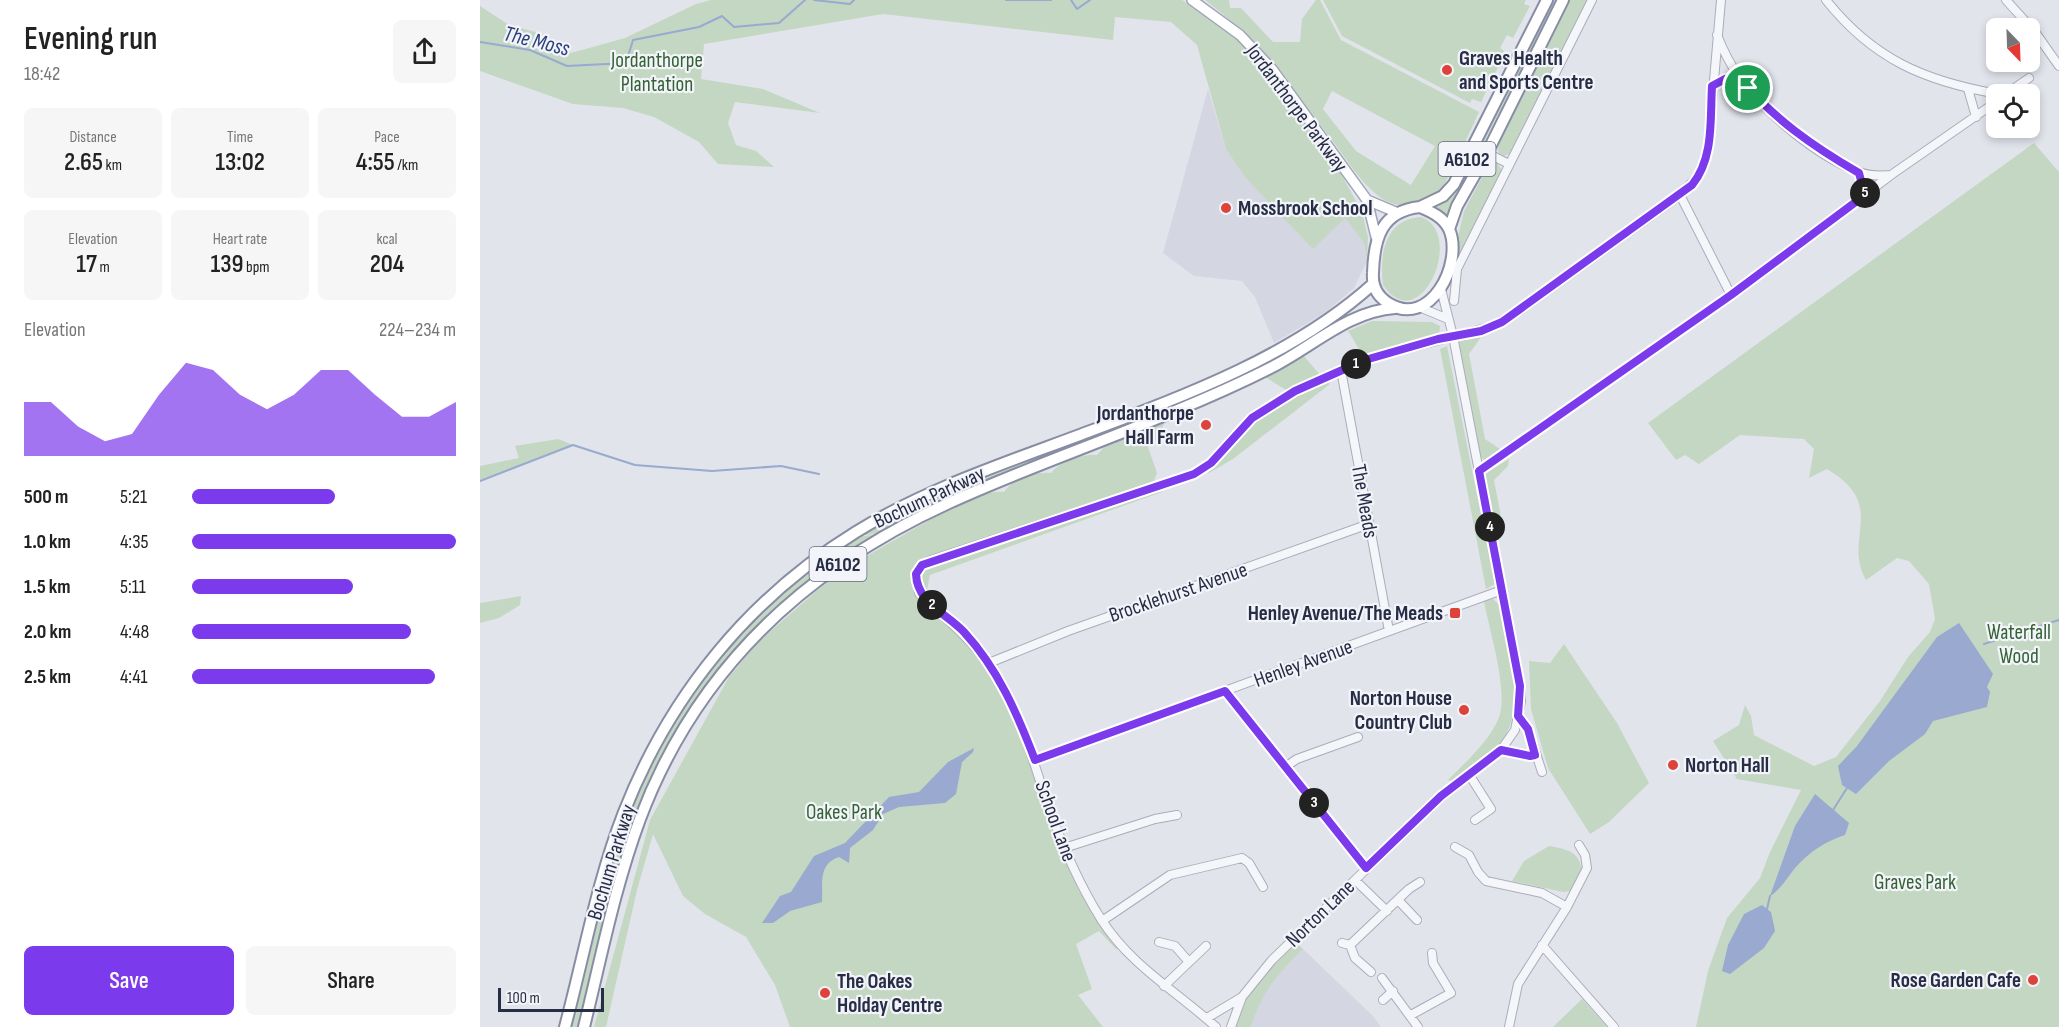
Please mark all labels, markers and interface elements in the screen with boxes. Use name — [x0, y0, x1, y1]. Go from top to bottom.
north arrow — [1986, 18, 2040, 72]
map controls — [1986, 18, 2040, 138]
text: Evening run — [24, 19, 158, 59]
button: share — [393, 20, 456, 83]
water label: The Moss — [501, 20, 573, 63]
street label: Jordanthorpe Parkway — [1240, 39, 1353, 177]
place label: Graves Health and Sports Centre — [1459, 46, 1593, 95]
park label: Jordanthorpe Plantation — [610, 48, 703, 97]
text: 18:42 — [24, 62, 60, 86]
pin — [1722, 62, 1773, 113]
marker: Graves Health and Sports Centre — [1440, 63, 1454, 77]
icon: arrive — [1731, 71, 1764, 104]
button: locate — [1986, 84, 2040, 138]
text: Distance — [69, 128, 117, 147]
text: Time — [227, 128, 253, 147]
text: Pace — [374, 128, 400, 147]
road number: A6102 — [1438, 142, 1496, 176]
text: 2.65 — [64, 147, 103, 178]
text: 13:02 — [215, 147, 265, 178]
text: 4:55 — [356, 147, 395, 178]
text: km — [103, 156, 122, 175]
text: /km — [395, 156, 418, 175]
pin: 5 — [1850, 178, 1880, 208]
text: 5 — [1861, 183, 1869, 202]
place label: Mossbrook School — [1238, 196, 1372, 221]
marker: Mossbrook School — [1219, 201, 1233, 215]
text: Elevation — [68, 230, 118, 249]
text: Heart rate — [213, 230, 267, 249]
text: kcal — [376, 230, 398, 249]
text: 17 — [76, 249, 97, 280]
text: 139 — [210, 249, 243, 280]
text: 204 — [370, 249, 404, 280]
text: m — [97, 258, 110, 277]
text: bpm — [243, 258, 270, 277]
text: Elevation — [24, 318, 86, 342]
text: 224–234 m — [379, 318, 456, 342]
pin: 1 — [1341, 349, 1371, 379]
text: 1 — [1353, 354, 1359, 373]
place label: Jordanthorpe Hall Farm — [1096, 401, 1194, 450]
marker: Jordanthorpe Hall Farm — [1199, 418, 1213, 432]
street label: Bochum Parkway — [870, 461, 989, 534]
street label: The Meads — [1346, 462, 1383, 540]
text: 500 m — [24, 485, 68, 509]
text: 5:21 — [120, 485, 147, 509]
pin: 4 — [1475, 512, 1505, 542]
text: 4 — [1486, 517, 1494, 536]
text: 1.0 km — [24, 530, 71, 554]
text: 4:35 — [120, 530, 149, 554]
road number: A6102 — [810, 547, 866, 581]
street label: Brocklehurst Avenue — [1106, 557, 1251, 628]
text: 1.5 km — [24, 575, 70, 599]
text: 5:11 — [120, 575, 146, 599]
pin: 2 — [917, 590, 947, 620]
text: 2 — [928, 595, 936, 614]
place label: Henley Avenue/The Meads — [1248, 601, 1443, 626]
marker: Henley Avenue/The Meads — [1448, 606, 1462, 620]
text: 2.0 km — [24, 620, 71, 644]
text: 4:48 — [120, 620, 149, 644]
park label: Waterfall Wood — [1987, 620, 2051, 669]
street label: Henley Avenue — [1250, 634, 1356, 693]
text: 2.5 km — [24, 665, 71, 689]
text: 4:41 — [120, 665, 148, 689]
place label: Norton House Country Club — [1350, 686, 1452, 735]
marker: Norton House Country Club — [1457, 703, 1471, 717]
place label: Norton Hall — [1685, 753, 1769, 778]
marker: Norton Hall — [1666, 758, 1680, 772]
street label: School Lane — [1029, 777, 1082, 865]
pin: 3 — [1299, 788, 1329, 818]
text: 3 — [1310, 793, 1318, 812]
park label: Oakes Park — [806, 800, 882, 825]
street label: Bochum Parkway — [582, 801, 641, 923]
park label: Graves Park — [1874, 870, 1956, 895]
street label: Norton Lane — [1281, 874, 1360, 952]
button: Save — [24, 946, 234, 1015]
button: Share — [246, 946, 456, 1015]
place label: Rose Garden Cafe — [1891, 968, 2021, 993]
place label: The Oakes Holday Centre — [837, 969, 942, 1018]
marker: Rose Garden Cafe — [2026, 973, 2040, 987]
scale bar — [498, 985, 604, 1012]
marker: The Oakes Holday Centre — [818, 986, 832, 1000]
text: 100 m — [507, 989, 540, 1008]

